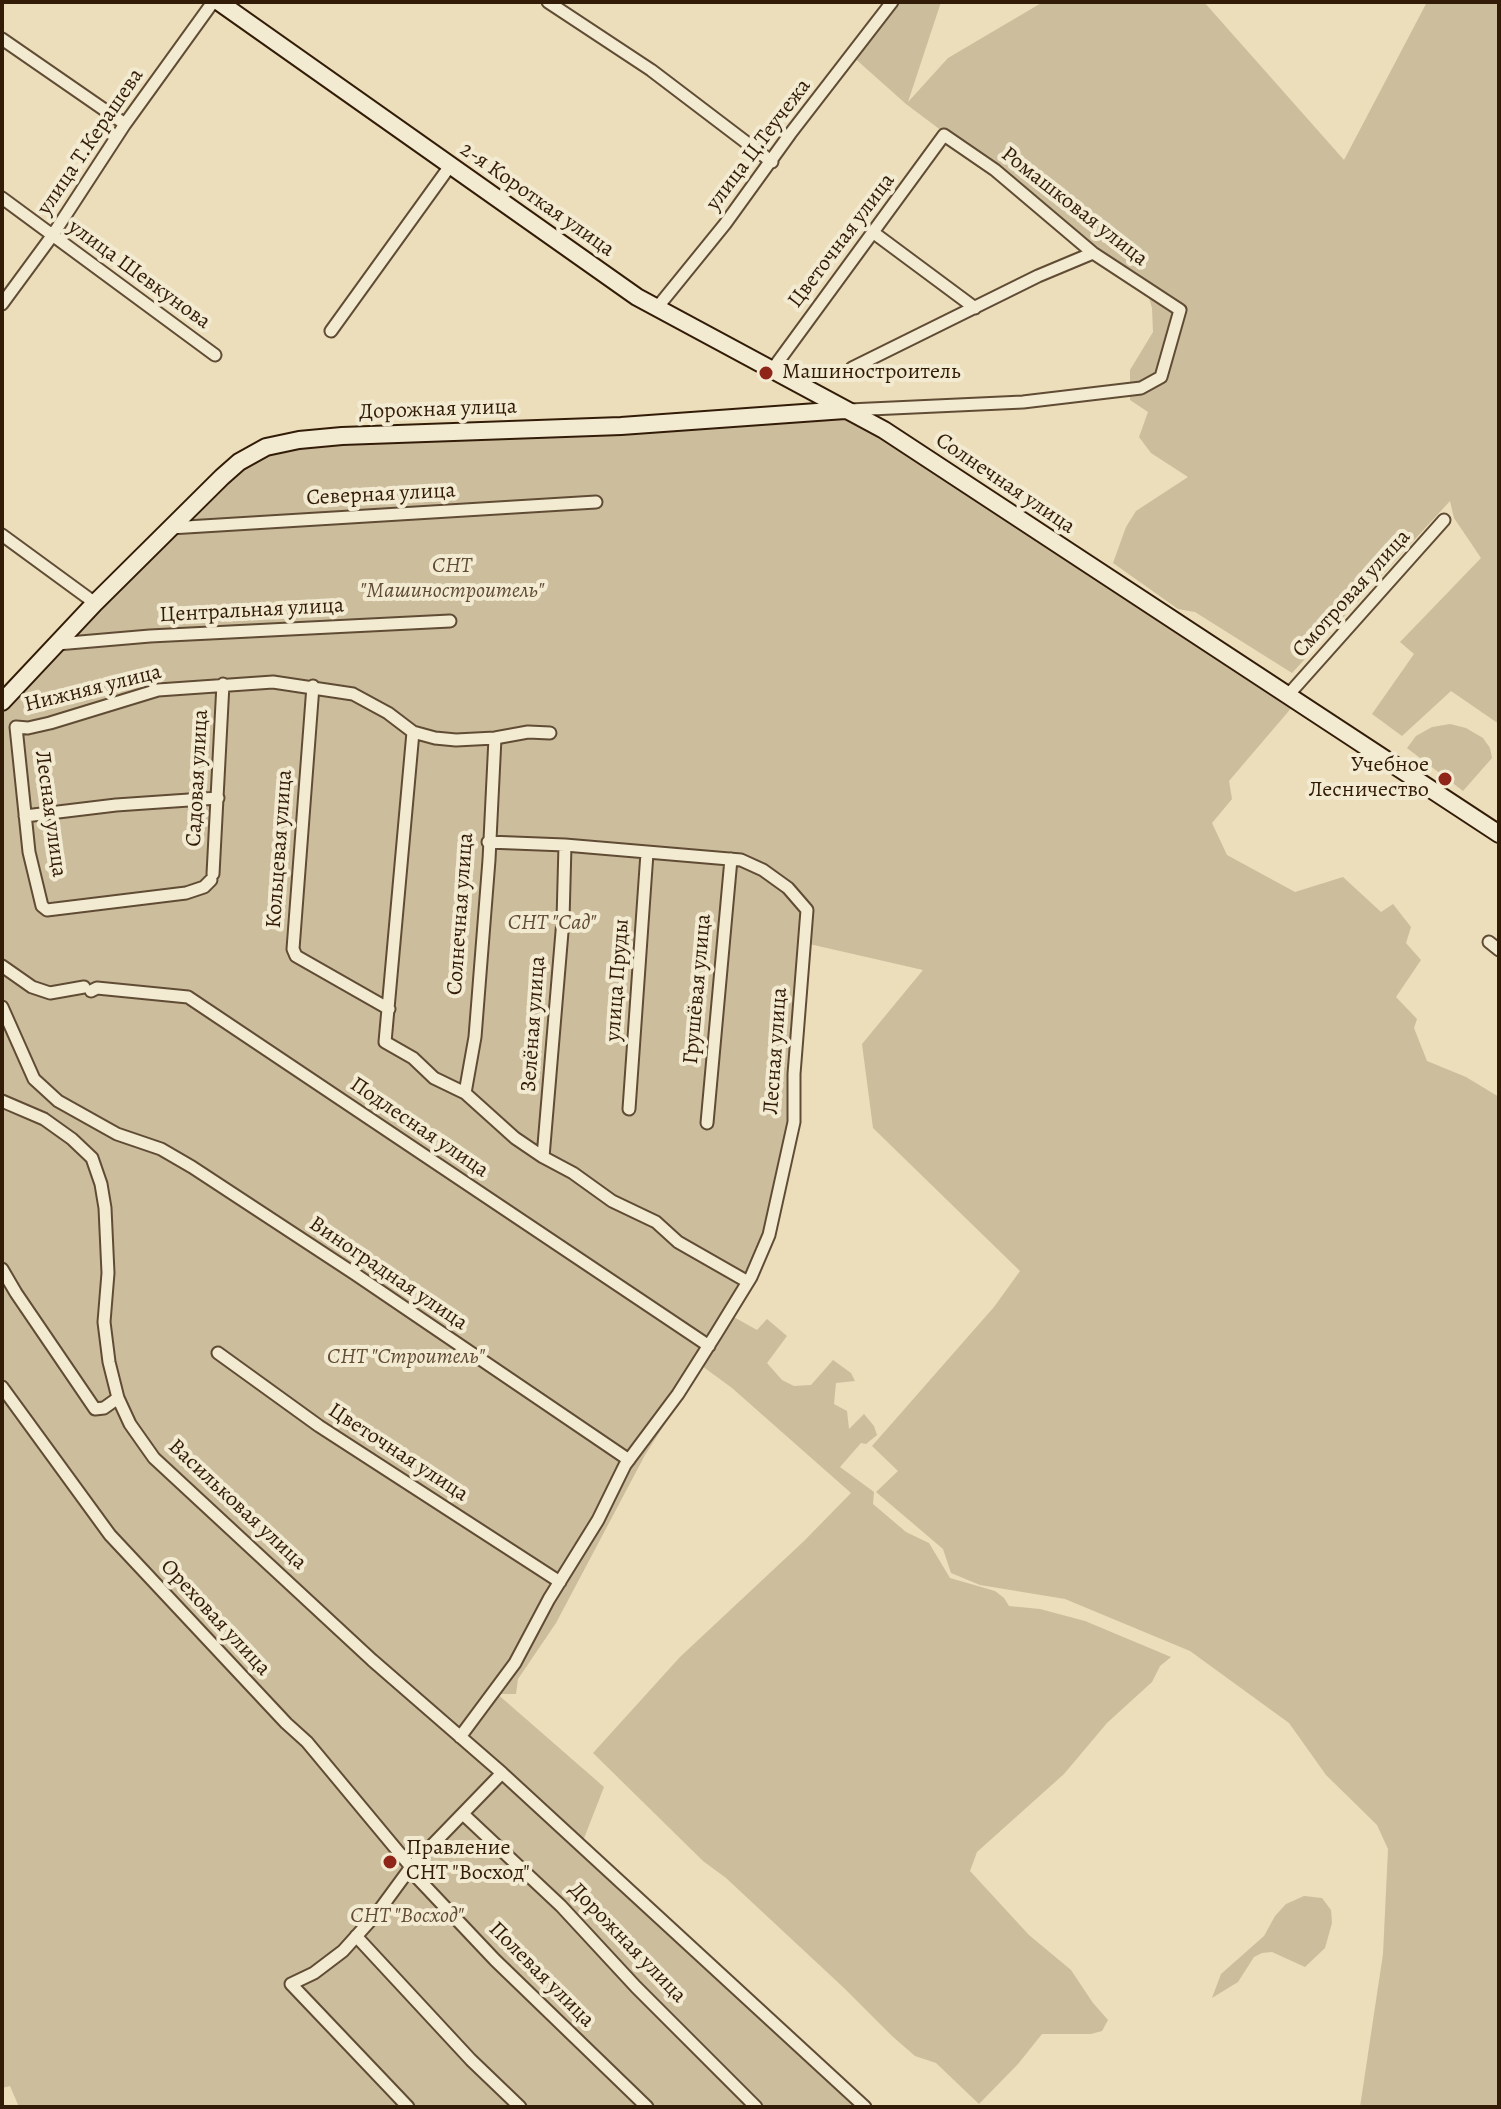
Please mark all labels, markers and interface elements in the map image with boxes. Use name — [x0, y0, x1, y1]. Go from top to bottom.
street label: улица Т.Керашева — [32, 64, 150, 220]
street label: улица Ц.Теучежа — [701, 74, 817, 216]
street label: 2-я Короткая улица — [455, 137, 619, 263]
street label: Ромашковая улица — [995, 141, 1153, 273]
street label: Цветочная улица — [783, 169, 901, 313]
street label: улица Шевкунова — [63, 214, 215, 336]
place label: Машиностроитель — [782, 360, 961, 386]
marker: Машиностроитель — [757, 364, 775, 382]
street label: Дорожная улица — [359, 394, 517, 426]
street label: Солнечная улица — [930, 428, 1080, 540]
street label: Северная улица — [306, 478, 456, 512]
street label: Смотровая улица — [1288, 524, 1416, 664]
park label: СНТ "Машиностроитель" — [360, 554, 544, 606]
street label: Центральная улица — [159, 593, 345, 629]
street label: Нижняя улица — [22, 659, 164, 719]
street label: Садовая улица — [181, 709, 215, 847]
street label: Лесная улица — [28, 749, 72, 879]
place label: Учебное Лесничество — [1308, 753, 1429, 804]
street label: Кольцевая улица — [261, 769, 299, 929]
marker: Учебное Лесничество — [1436, 770, 1454, 788]
street label: Солнечная улица — [442, 832, 480, 996]
park label: СНТ "Сад" — [508, 911, 596, 937]
street label: Грушёвая улица — [678, 913, 718, 1065]
street label: улица Пруды — [601, 918, 635, 1042]
street label: Зелёная улица — [516, 955, 552, 1093]
street label: Лесная улица — [758, 986, 794, 1116]
street label: Подлесная улица — [345, 1072, 493, 1184]
street label: Виноградная улица — [304, 1211, 472, 1337]
park label: СНТ "Строитель" — [327, 1345, 485, 1371]
street label: Цветочная улица — [323, 1398, 473, 1508]
street label: Васильковая улица — [162, 1434, 312, 1576]
street label: Ореховая улица — [154, 1554, 276, 1682]
place label: Правление СНТ "Восход" — [406, 1836, 530, 1888]
marker: Правление СНТ "Восход" — [381, 1853, 399, 1871]
street label: Дорожная улица — [563, 1877, 691, 2009]
park label: СНТ "Восход" — [350, 1904, 464, 1930]
street label: Полевая улица — [483, 1917, 599, 2033]

